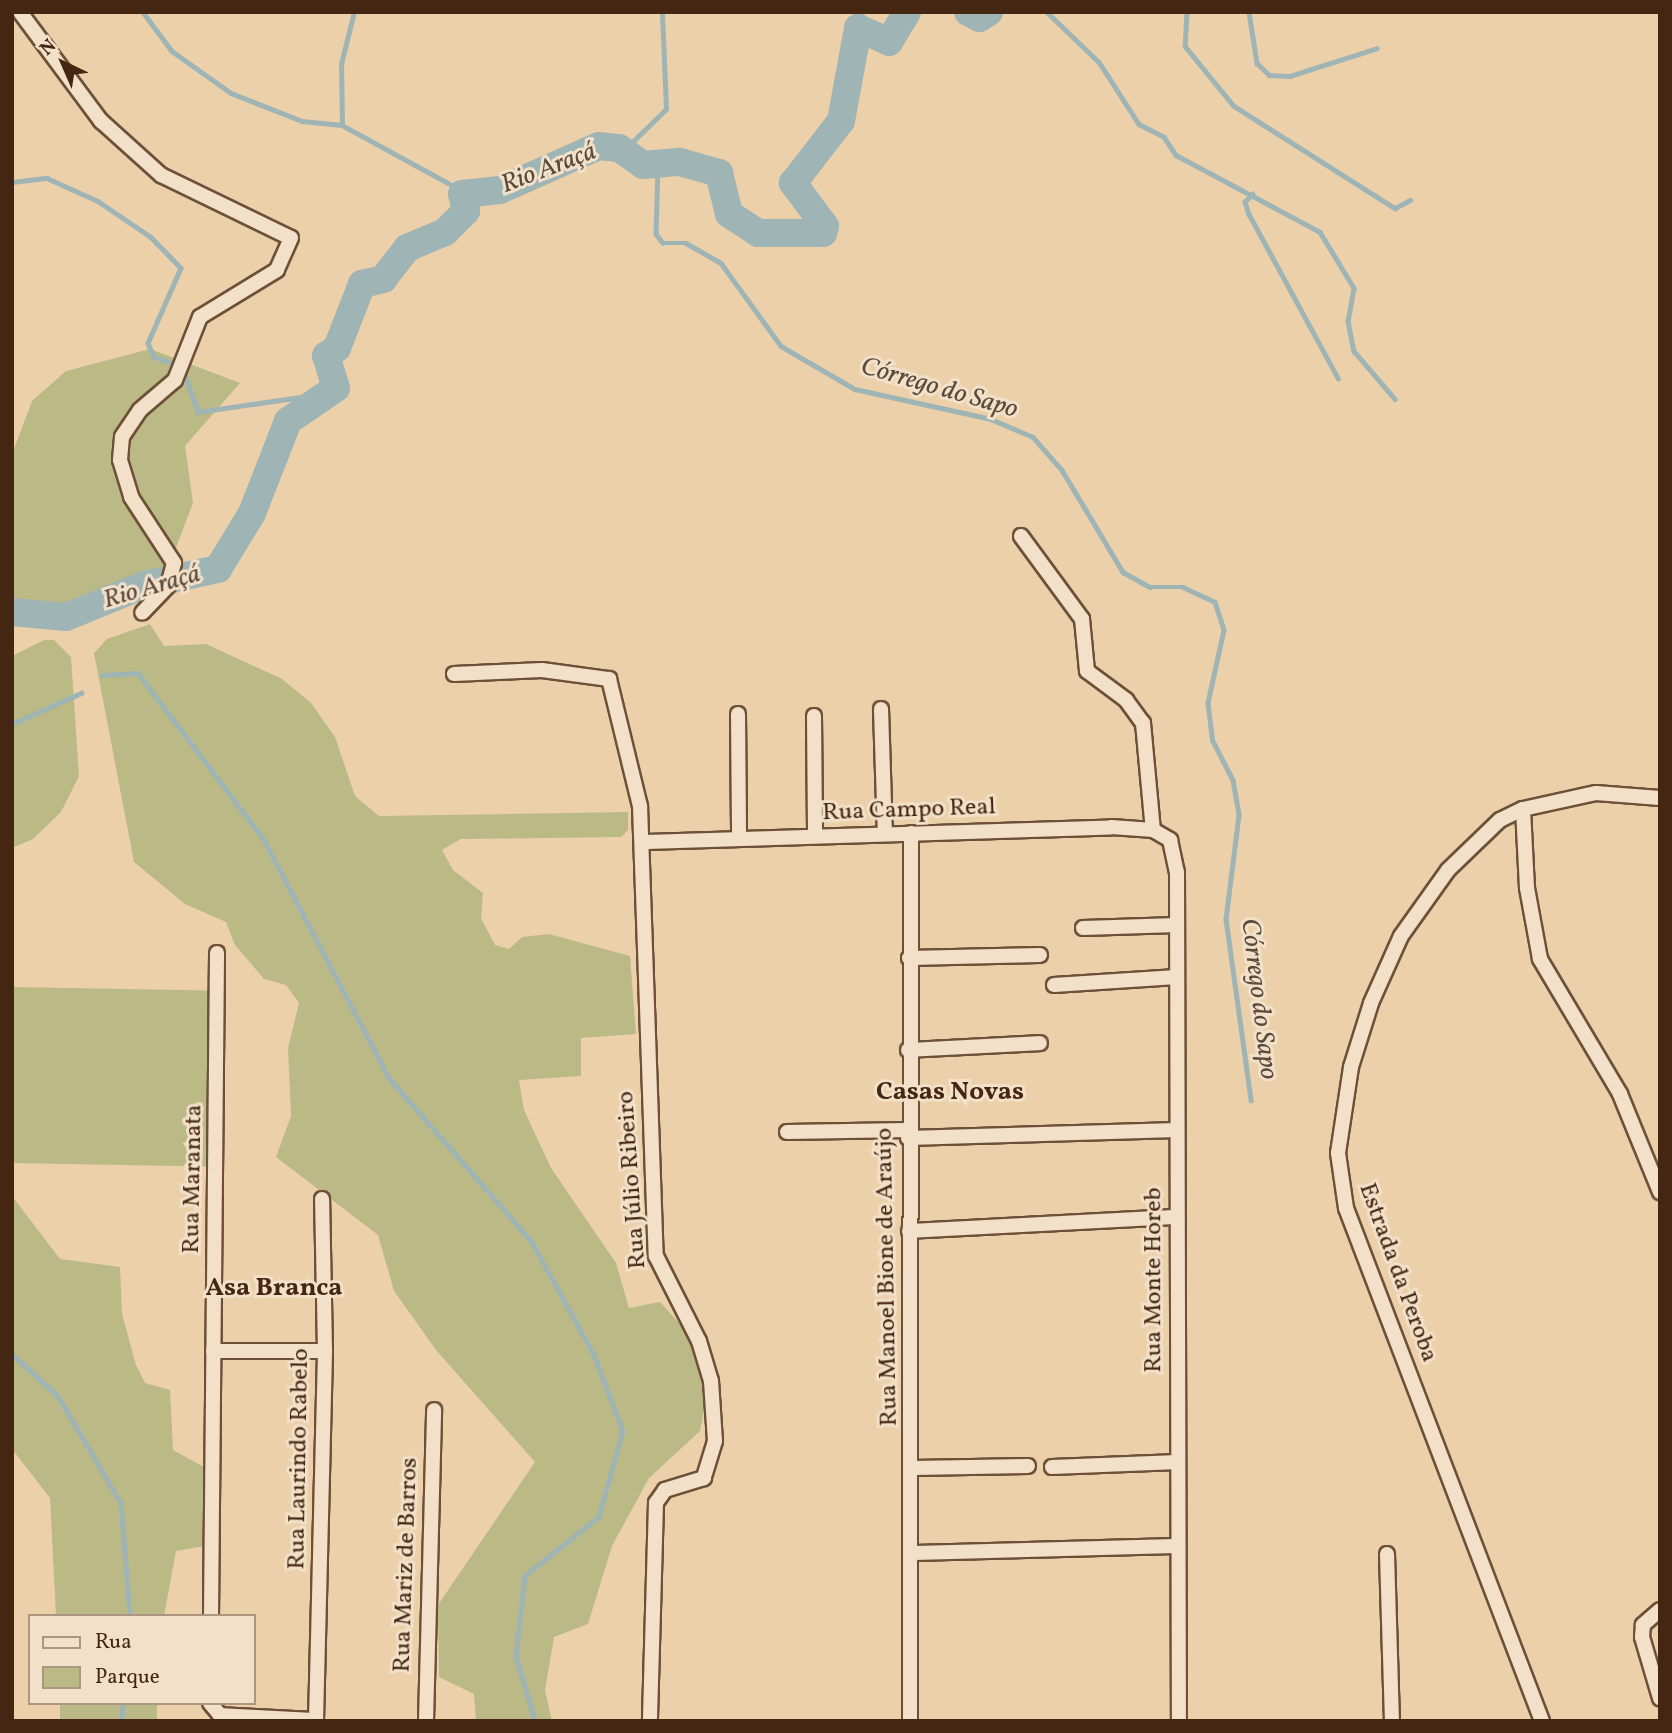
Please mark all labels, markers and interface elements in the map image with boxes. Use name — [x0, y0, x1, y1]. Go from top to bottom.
north arrow — [28, 28, 98, 98]
text: N — [34, 34, 62, 62]
water label: Rio Araçá — [497, 137, 601, 201]
water label: Córrego do Sapo — [857, 352, 1021, 426]
water label: Rio Araçá — [100, 559, 204, 617]
street label: Rua Campo Real — [822, 794, 996, 828]
water label: Córrego do Sapo — [1233, 917, 1283, 1081]
district label: Casas Novas — [876, 1077, 1024, 1109]
street label: Rua Júlio Ribeiro — [612, 1090, 654, 1270]
street label: Rua Maranata — [178, 1104, 210, 1254]
street label: Rua Manoel Bione de Araújo — [871, 1127, 905, 1427]
street label: Estrada da Peroba — [1351, 1180, 1443, 1366]
street label: Rua Monte Horeb — [1141, 1187, 1169, 1373]
district label: Asa Branca — [206, 1273, 342, 1305]
street label: Rua Laurindo Rabelo — [284, 1348, 316, 1570]
street label: Rua Mariz de Barros — [389, 1457, 425, 1673]
legend — [28, 1614, 256, 1705]
text: Rua — [95, 1628, 132, 1657]
text: Parque — [95, 1663, 160, 1692]

